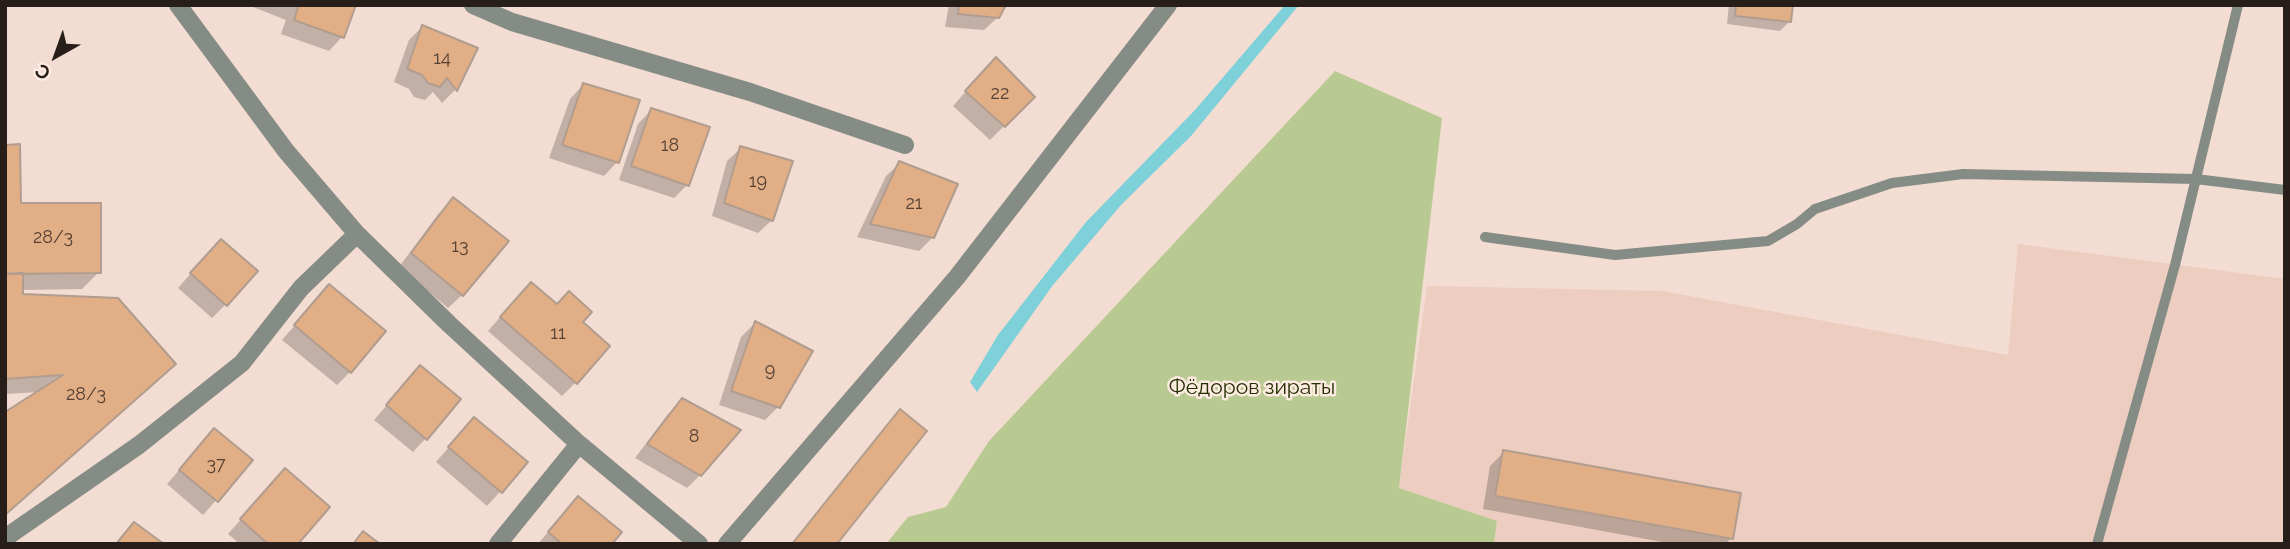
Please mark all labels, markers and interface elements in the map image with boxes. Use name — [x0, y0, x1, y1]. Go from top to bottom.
north arrow — [21, 21, 91, 91]
house number: 14 — [433, 48, 451, 70]
text: С — [30, 59, 55, 85]
house number: 22 — [991, 83, 1009, 105]
house number: 18 — [661, 135, 679, 157]
house number: 19 — [749, 171, 767, 193]
house number: 21 — [905, 193, 923, 215]
house number: 28/3 — [33, 227, 73, 249]
house number: 13 — [451, 236, 469, 258]
house number: 11 — [550, 323, 566, 345]
house number: 9 — [765, 360, 775, 382]
park label: Фёдоров зираты — [1169, 375, 1335, 401]
house number: 28/3 — [66, 384, 106, 406]
house number: 8 — [689, 426, 699, 448]
house number: 37 — [206, 454, 226, 476]

